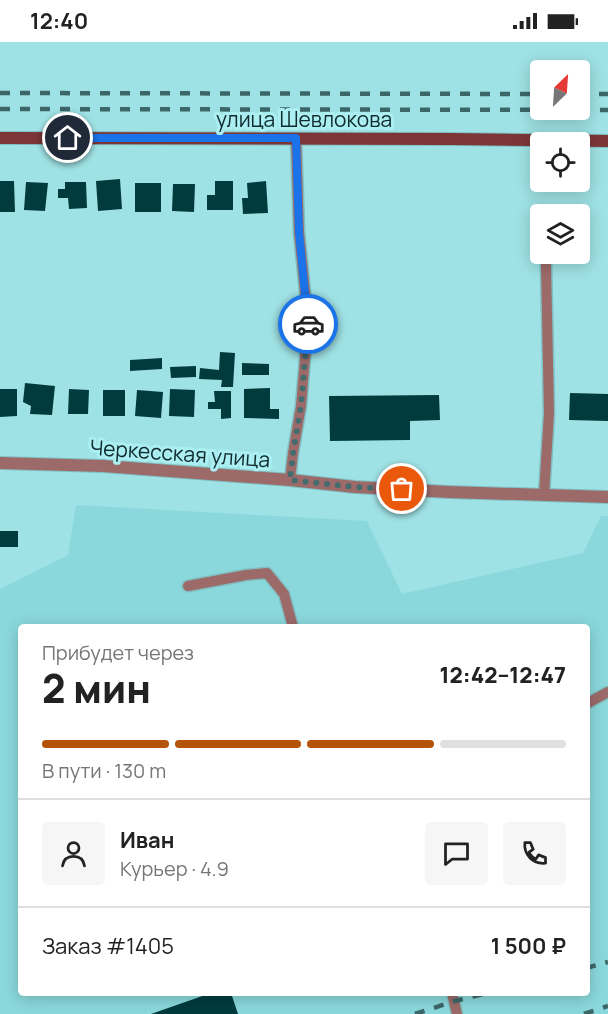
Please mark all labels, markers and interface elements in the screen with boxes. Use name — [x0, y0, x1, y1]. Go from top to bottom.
text: 12:40 — [30, 6, 88, 36]
north arrow — [530, 60, 590, 120]
map controls — [530, 60, 590, 264]
street label: улица Шевлокова — [216, 105, 392, 133]
pin — [42, 112, 93, 163]
icon: home — [51, 121, 84, 154]
button: locate — [530, 132, 590, 192]
button: layers — [530, 204, 590, 264]
courier — [278, 294, 338, 354]
icon: car — [292, 308, 325, 341]
street label: Черкесская улица — [89, 433, 271, 473]
pin — [376, 463, 427, 514]
icon: bag — [385, 472, 418, 505]
text: Прибудет через — [42, 639, 194, 666]
text: 12:42–12:47 — [440, 660, 566, 690]
text: 2 мин — [42, 661, 151, 715]
text: В пути · 130 m — [42, 757, 166, 784]
button: person — [42, 822, 105, 885]
button: chat — [425, 822, 488, 885]
button: phone — [503, 822, 566, 885]
text: Иван — [120, 825, 174, 855]
text: Курьер · 4.9 — [120, 855, 229, 882]
text: Заказ #1405 — [42, 931, 174, 961]
text: 1 500 ₽ — [491, 931, 566, 961]

